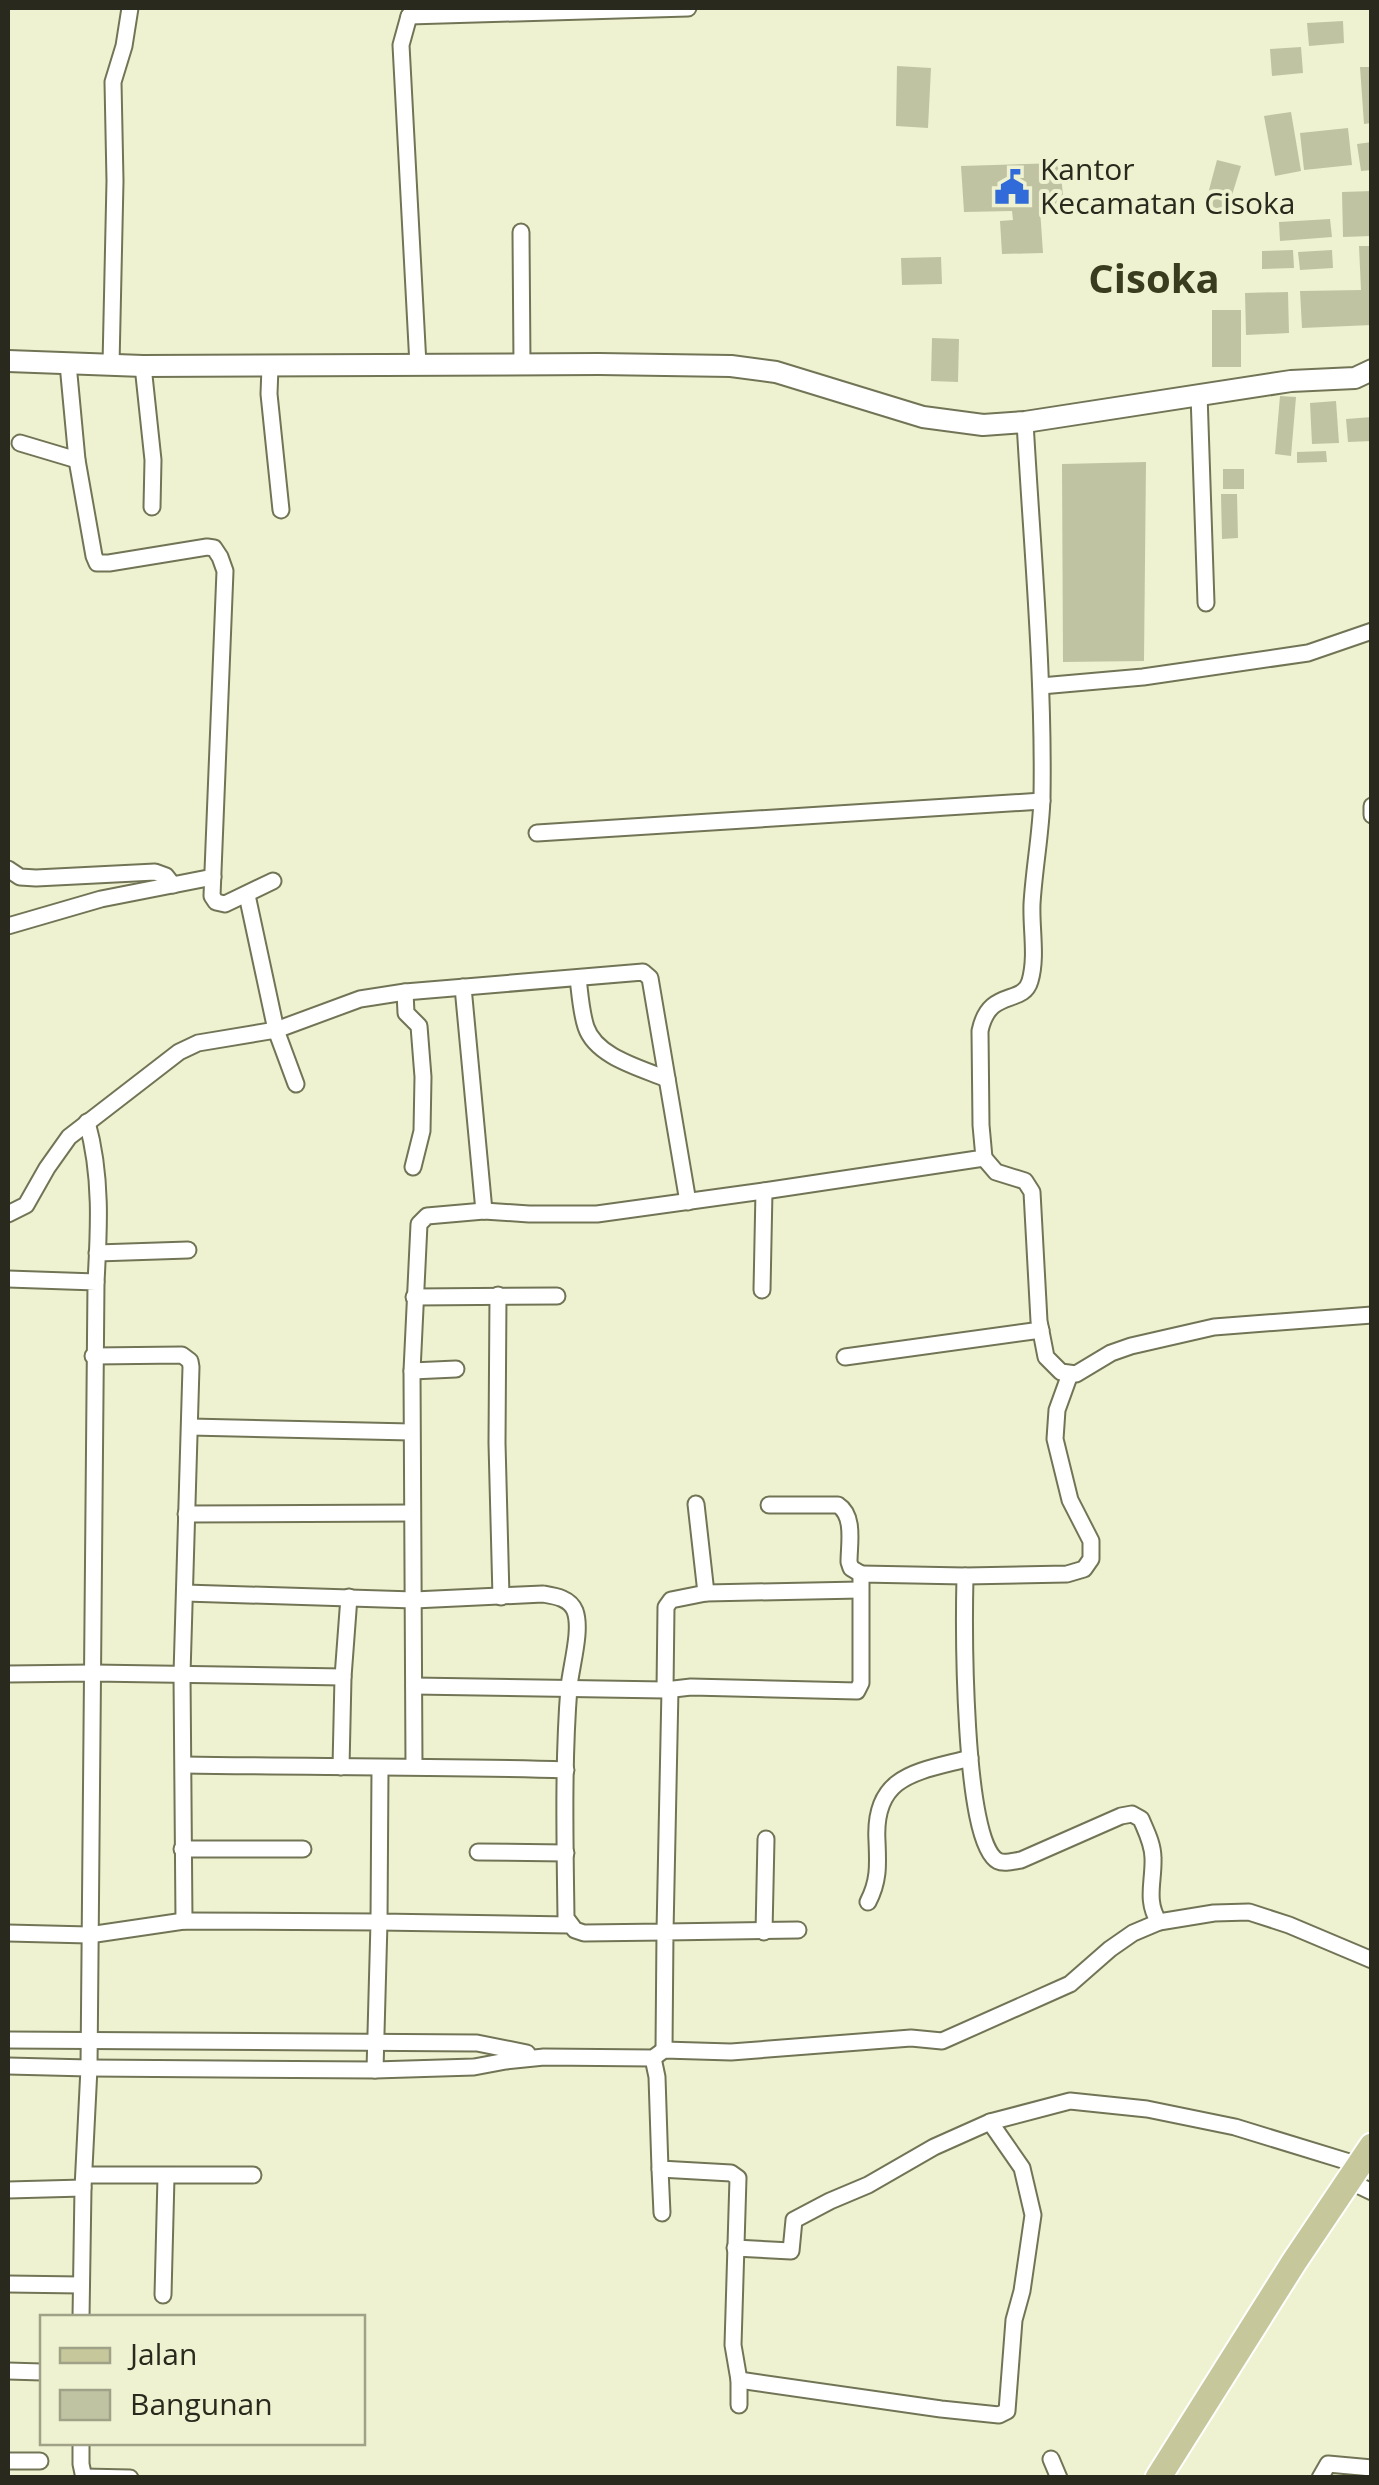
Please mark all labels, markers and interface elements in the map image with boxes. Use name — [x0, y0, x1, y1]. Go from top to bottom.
place label: Kantor Kecamatan Cisoka — [1040, 148, 1296, 223]
public building icon: Kantor Kecamatan Cisoka — [993, 168, 1031, 206]
district label: Cisoka — [1088, 250, 1220, 305]
legend — [40, 2315, 365, 2445]
text: Jalan — [127, 2333, 197, 2374]
text: Bangunan — [130, 2383, 273, 2424]

